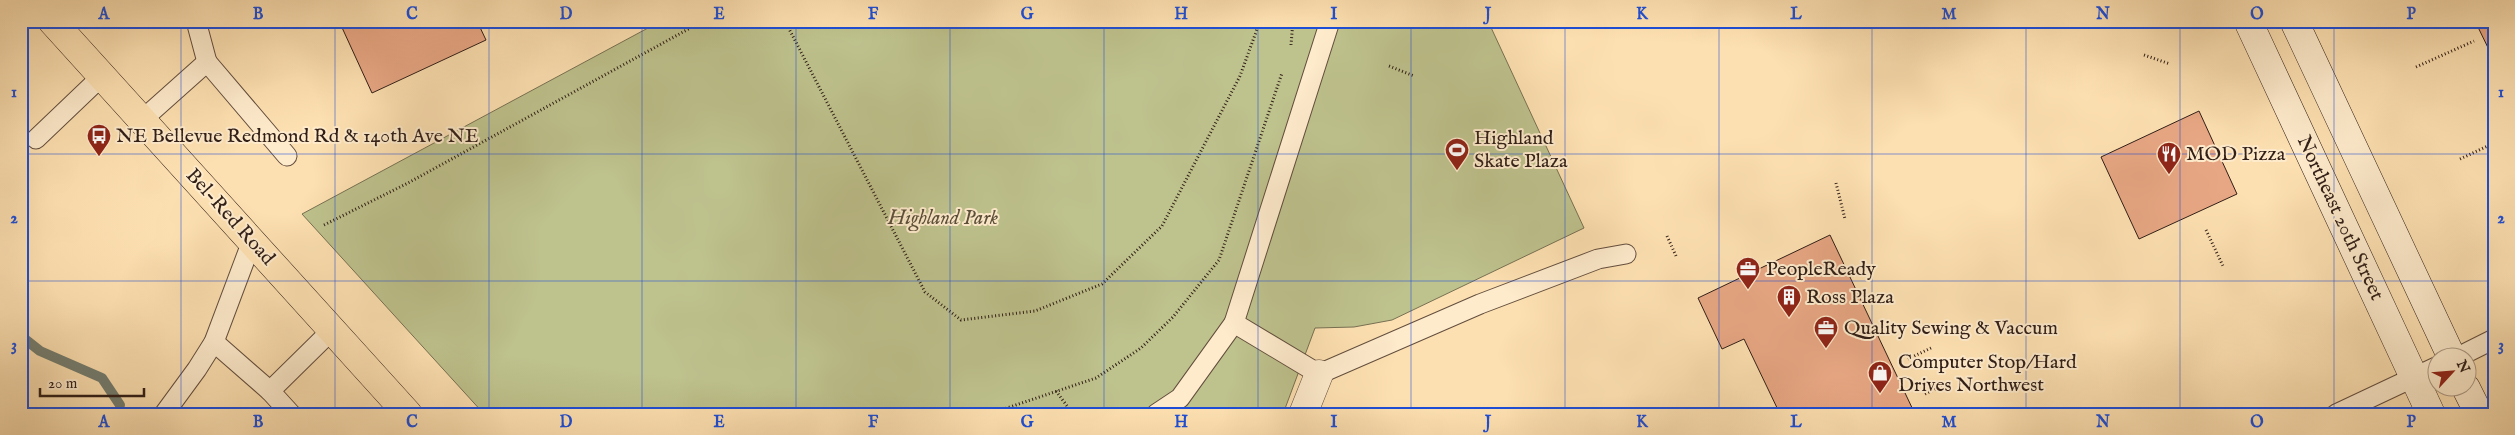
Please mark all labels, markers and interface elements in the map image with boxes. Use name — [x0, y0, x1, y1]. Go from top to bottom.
text: A — [98, 5, 111, 25]
text: B — [253, 5, 264, 25]
text: C — [406, 5, 418, 25]
text: D — [560, 5, 573, 25]
text: E — [713, 5, 725, 25]
text: F — [868, 5, 879, 25]
text: G — [1021, 5, 1034, 25]
text: H — [1174, 5, 1188, 25]
text: I — [1331, 5, 1338, 25]
text: J — [1483, 5, 1492, 25]
text: K — [1636, 5, 1649, 25]
text: L — [1790, 5, 1802, 25]
text: M — [1941, 5, 1957, 25]
text: N — [2095, 5, 2110, 25]
text: O — [2250, 5, 2264, 25]
text: P — [2406, 5, 2416, 25]
text: 1 — [11, 83, 17, 103]
text: 1 — [2498, 83, 2504, 103]
bus stop icon: NE Bellevue Redmond Rd & 140th Ave NE — [86, 123, 112, 157]
place label: NE Bellevue Redmond Rd & 140th Ave NE — [116, 124, 479, 149]
place label: Highland Skate Plaza — [1474, 126, 1568, 174]
street label: Northeast 20th Street — [2291, 132, 2389, 305]
sports icon: Highland Skate Plaza — [1444, 137, 1470, 171]
restaurant icon: MOD Pizza — [2156, 141, 2182, 175]
place label: MOD Pizza — [2186, 142, 2286, 167]
street label: Bel-Red Road — [180, 163, 280, 271]
park label: Highland Park — [887, 206, 998, 232]
text: 2 — [10, 209, 18, 229]
text: 2 — [2497, 209, 2505, 229]
office icon: PeopleReady — [1735, 256, 1761, 290]
place label: PeopleReady — [1766, 257, 1876, 282]
building icon: Ross Plaza — [1776, 284, 1802, 318]
place label: Ross Plaza — [1806, 285, 1894, 310]
office icon: Quality Sewing & Vaccum — [1813, 315, 1839, 349]
place label: Quality Sewing & Vaccum — [1844, 316, 2058, 341]
text: 3 — [11, 336, 17, 356]
text: 3 — [2498, 336, 2504, 356]
north arrow — [2428, 348, 2478, 398]
place label: Computer Stop/Hard Drives Northwest — [1898, 350, 2077, 398]
text: N — [2452, 356, 2474, 376]
shop icon: Computer Stop/Hard Drives Northwest — [1867, 360, 1893, 394]
scale bar — [40, 365, 144, 397]
text: 20 m — [48, 374, 78, 393]
text: A — [98, 413, 111, 433]
text: B — [253, 413, 264, 433]
text: C — [406, 413, 418, 433]
text: D — [560, 413, 573, 433]
text: E — [713, 413, 725, 433]
text: F — [868, 413, 879, 433]
text: G — [1021, 413, 1034, 433]
text: H — [1174, 413, 1188, 433]
text: I — [1331, 413, 1338, 433]
text: J — [1483, 413, 1492, 433]
text: K — [1636, 413, 1649, 433]
text: L — [1790, 413, 1802, 433]
text: M — [1941, 413, 1957, 433]
text: N — [2095, 413, 2110, 433]
text: O — [2250, 413, 2264, 433]
text: P — [2406, 413, 2416, 433]

